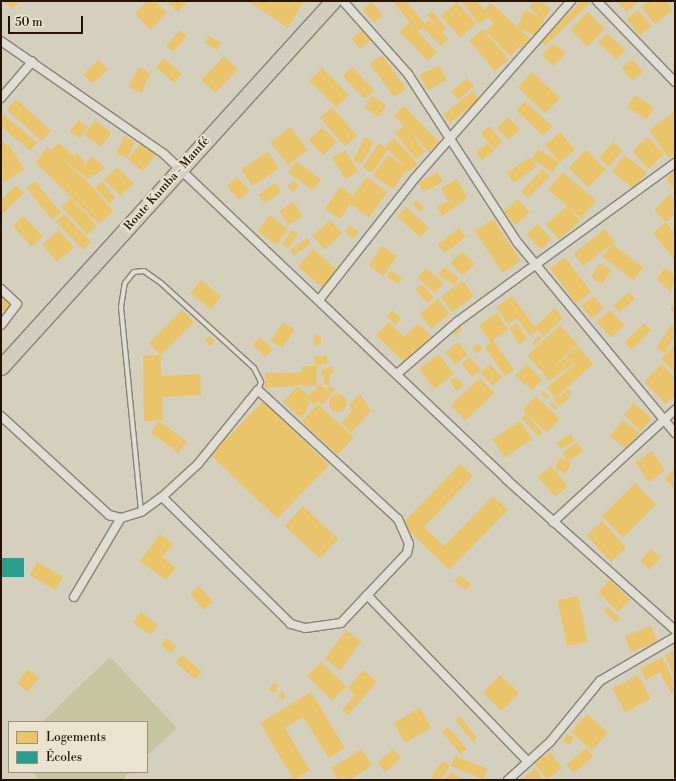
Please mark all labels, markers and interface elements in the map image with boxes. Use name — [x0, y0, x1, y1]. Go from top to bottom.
scale bar — [10, 8, 85, 34]
text: 50 m — [15, 15, 43, 30]
street label: Route Kumba - Mamfé — [121, 134, 213, 234]
legend — [8, 721, 148, 773]
text: Logements — [46, 730, 106, 745]
text: Écoles — [46, 750, 82, 765]

